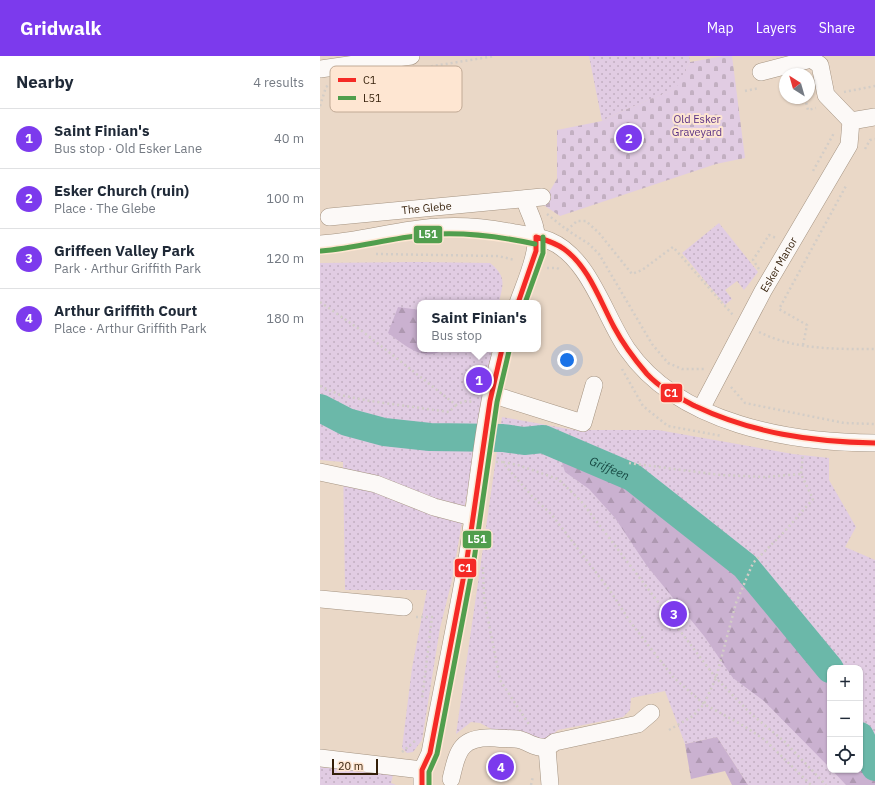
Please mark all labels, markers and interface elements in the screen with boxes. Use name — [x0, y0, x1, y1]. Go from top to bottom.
text: Gridwalk — [20, 16, 102, 40]
text: Map — [707, 19, 734, 37]
text: Layers — [756, 19, 797, 37]
text: Share — [819, 19, 855, 37]
legend — [330, 66, 462, 112]
north arrow — [779, 68, 815, 104]
text: Nearby — [16, 71, 74, 93]
text: C1 — [363, 73, 377, 87]
text: 4 results — [253, 74, 304, 91]
text: L51 — [363, 91, 382, 105]
park label: Old Esker Graveyard — [672, 112, 722, 139]
text: Saint Finian's — [54, 121, 150, 140]
pin: 2 — [616, 123, 642, 153]
text: 1 — [25, 130, 33, 147]
text: 40 m — [274, 130, 304, 147]
text: Bus stop · Old Esker Lane — [54, 140, 202, 157]
text: Esker Church (ruin) — [54, 181, 189, 200]
text: 2 — [25, 190, 33, 207]
text: 100 m — [266, 190, 304, 207]
street label: The Glebe — [401, 199, 452, 217]
text: Place · The Glebe — [54, 200, 156, 217]
line badge: L51 — [413, 225, 443, 244]
text: L51 — [418, 227, 438, 241]
street label: Esker Manor — [757, 235, 800, 295]
text: Griffeen Valley Park — [54, 241, 195, 260]
text: 3 — [25, 250, 33, 267]
text: 120 m — [266, 250, 304, 267]
text: Park · Arthur Griffith Park — [54, 260, 201, 277]
popup — [417, 300, 541, 352]
text: Arthur Griffith Court — [54, 301, 197, 320]
text: Saint Finian's — [431, 308, 527, 327]
text: 4 — [25, 310, 33, 327]
text: 180 m — [266, 310, 304, 327]
text: Place · Arthur Griffith Park — [54, 320, 207, 337]
text: Bus stop — [431, 327, 482, 344]
your location — [557, 350, 577, 370]
pin: 1 — [466, 365, 492, 395]
line badge: C1 — [660, 383, 683, 403]
text: C1 — [664, 386, 678, 400]
water label: Griffeen — [588, 452, 632, 483]
line badge: L51 — [462, 530, 492, 549]
text: L51 — [467, 532, 487, 546]
line badge: C1 — [454, 558, 477, 578]
text: C1 — [458, 561, 472, 575]
pin: 3 — [661, 599, 687, 629]
map controls — [827, 665, 863, 773]
button: + — [827, 665, 863, 701]
button: − — [827, 701, 863, 737]
button: locate — [827, 737, 863, 773]
pin: 4 — [488, 752, 514, 782]
scale bar — [332, 757, 378, 776]
text: 20 m — [338, 759, 363, 773]

